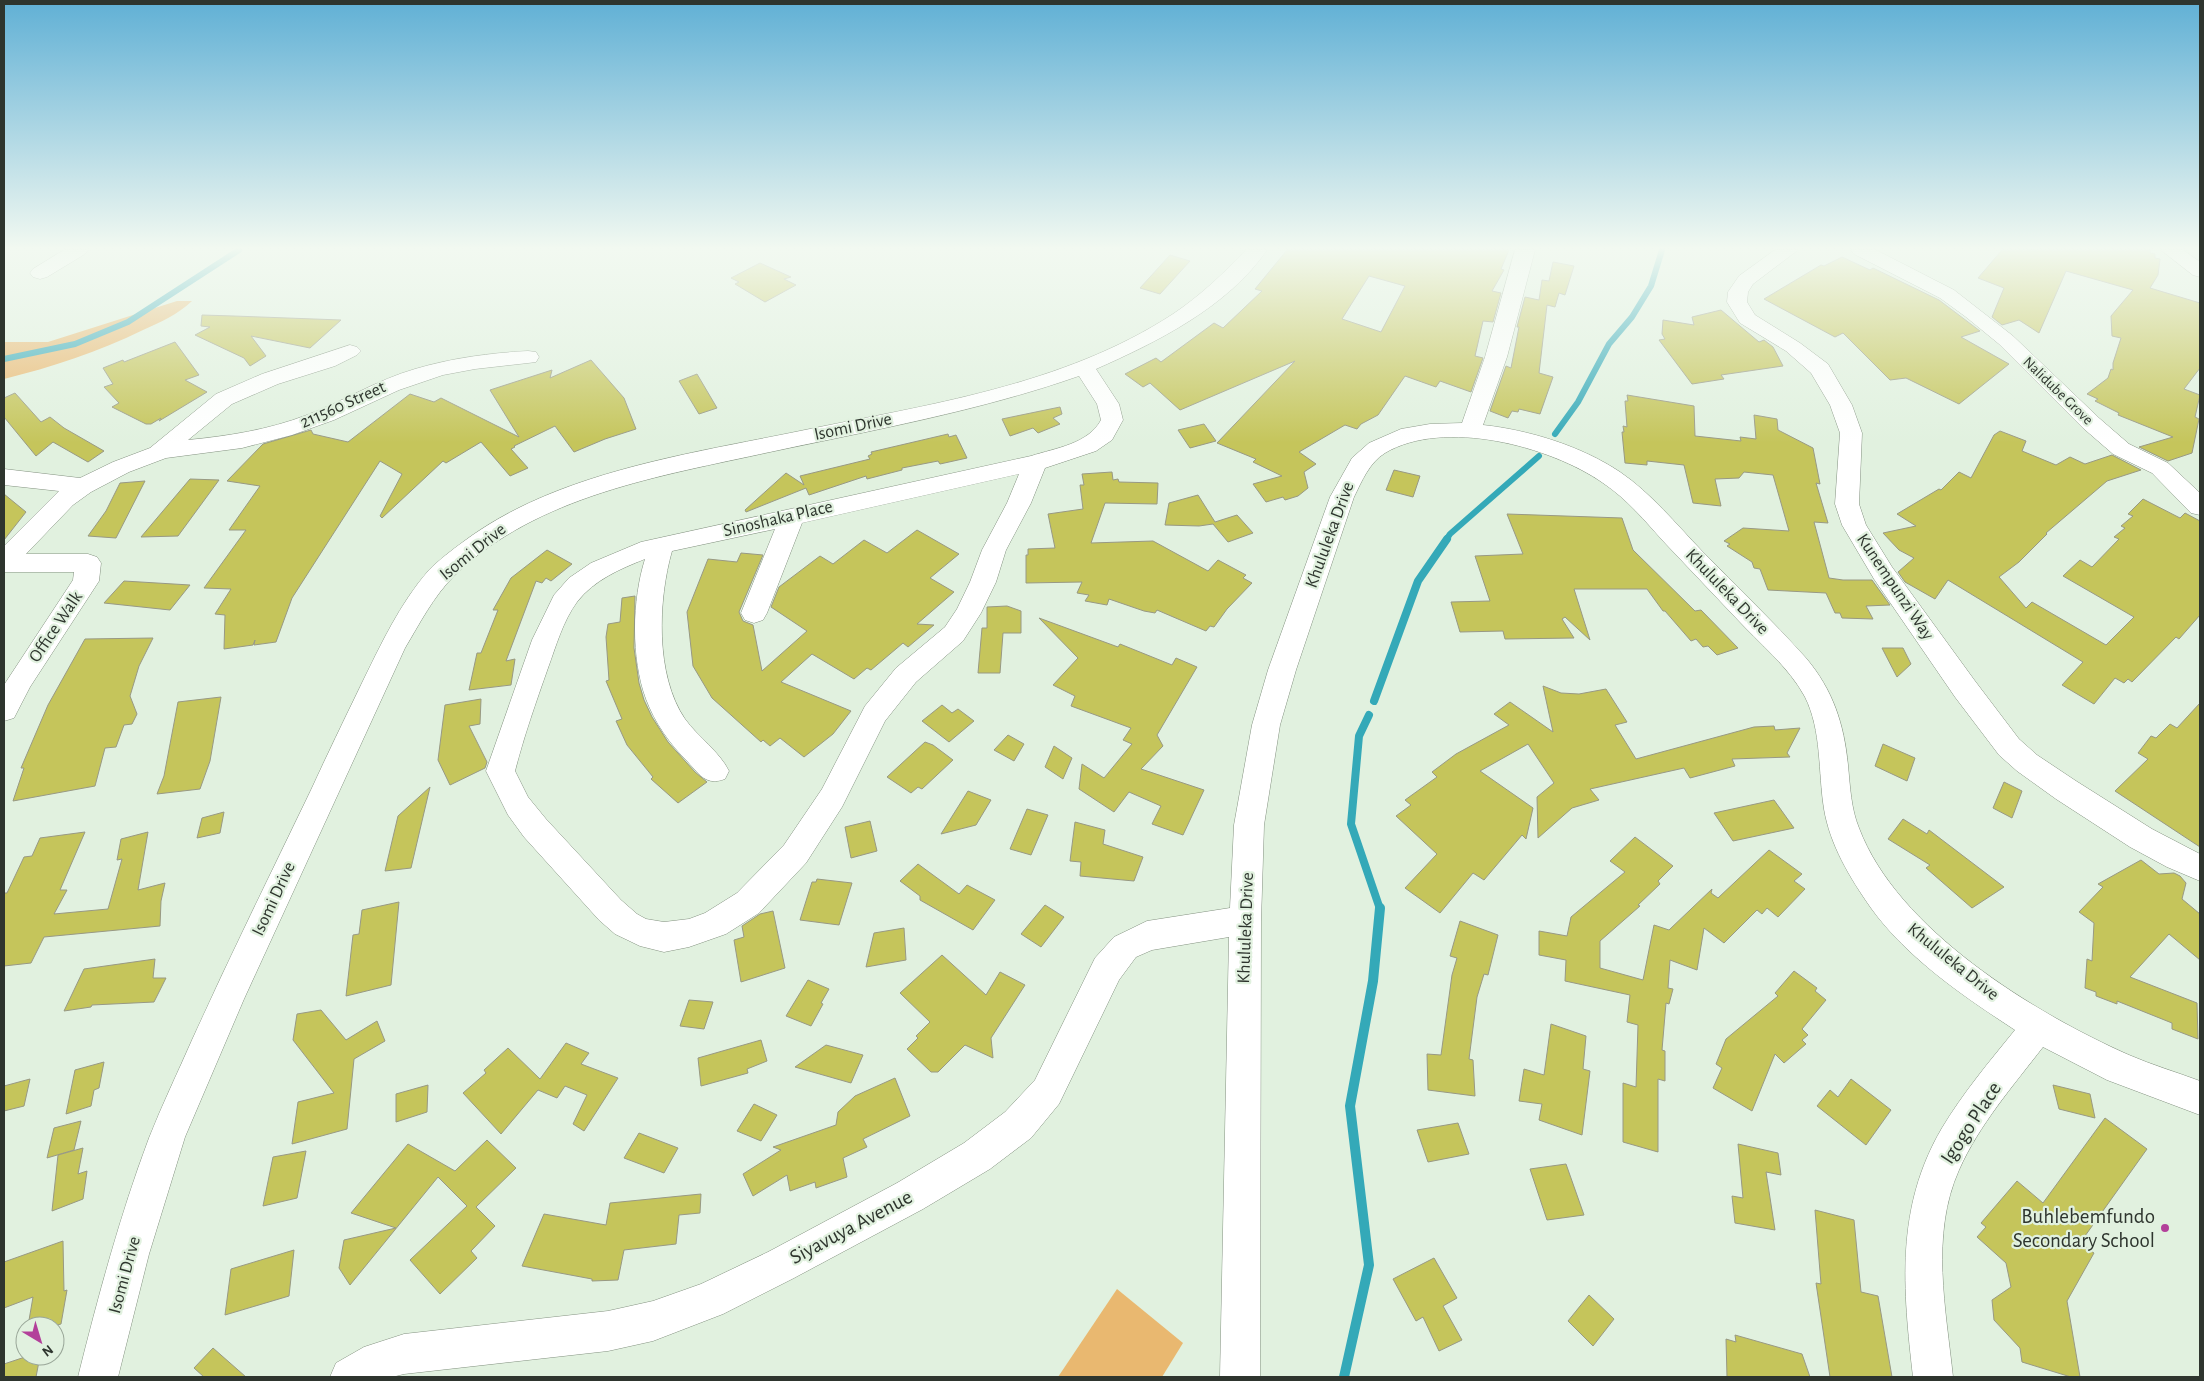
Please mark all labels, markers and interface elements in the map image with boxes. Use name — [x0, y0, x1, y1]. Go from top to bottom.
street label: Nalidube Grove — [2020, 354, 2096, 428]
street label: 211560 Street — [298, 378, 389, 432]
street label: Isomi Drive — [813, 410, 893, 444]
street label: Khululeka Drive — [1303, 480, 1357, 590]
street label: Sinoshaka Place — [722, 498, 834, 540]
street label: Isomi Drive — [437, 520, 509, 584]
street label: Kunempunzi Way — [1853, 531, 1937, 644]
street label: Khululeka Drive — [1682, 546, 1772, 638]
street label: Office Walk — [26, 588, 87, 666]
street label: Isomi Drive — [249, 859, 299, 939]
street label: Khululeka Drive — [1235, 872, 1257, 984]
street label: Khululeka Drive — [1904, 920, 2002, 1004]
street label: Igogo Place — [1937, 1078, 2005, 1168]
street label: Siyavuya Avenue — [786, 1186, 916, 1268]
place label: Buhlebemfundo Secondary School — [2013, 1206, 2155, 1251]
marker: Buhlebemfundo Secondary School — [2159, 1222, 2171, 1234]
street label: Isomi Drive — [106, 1235, 144, 1315]
north arrow — [15, 1316, 65, 1366]
text: N — [39, 1342, 56, 1359]

